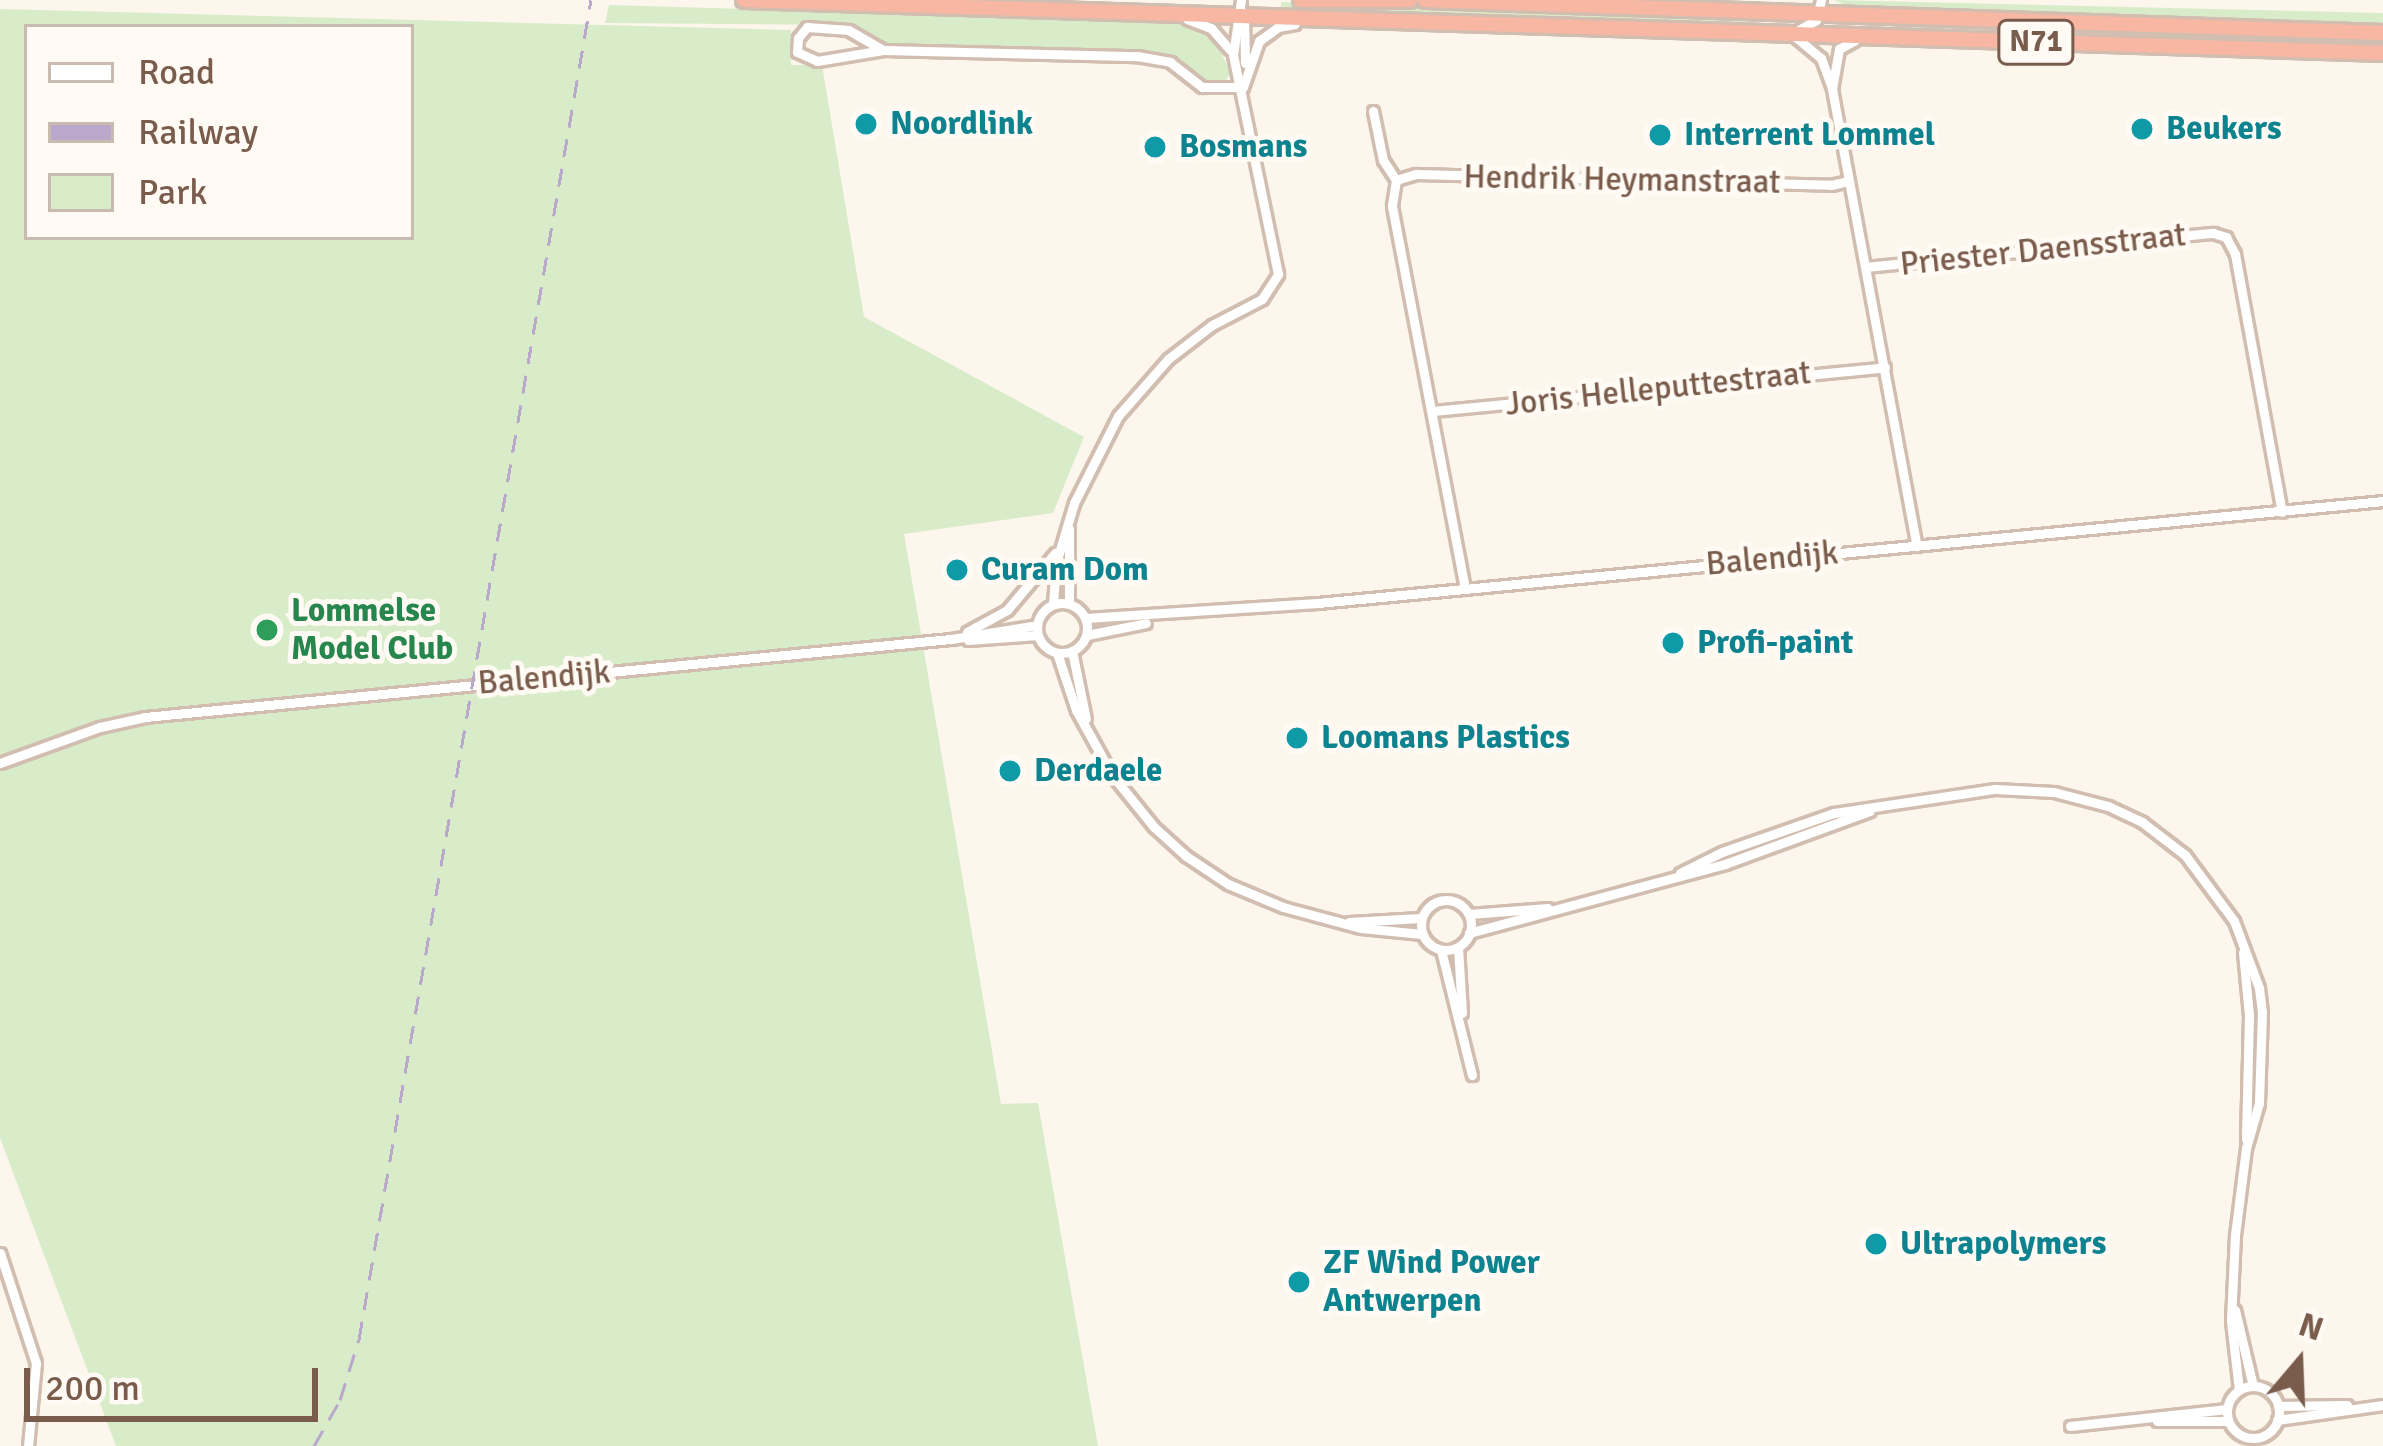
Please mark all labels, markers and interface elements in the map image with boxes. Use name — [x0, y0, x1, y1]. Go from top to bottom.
road number: N71 — [1997, 18, 2075, 66]
legend — [24, 24, 414, 240]
text: Road — [138, 50, 215, 95]
place label: Noordlink — [890, 104, 1033, 144]
place label: Beukers — [2166, 109, 2282, 149]
text: Railway — [138, 110, 258, 155]
marker: Noordlink — [853, 111, 879, 137]
place label: Interrent Lommel — [1684, 115, 1935, 155]
marker: Beukers — [2129, 116, 2155, 142]
marker: Interrent Lommel — [1647, 122, 1673, 148]
place label: Bosmans — [1179, 127, 1307, 167]
marker: Bosmans — [1142, 134, 1168, 160]
street label: Hendrik Heymanstraat — [1463, 157, 1781, 203]
text: Park — [138, 170, 207, 215]
street label: Priester Daensstraat — [1898, 215, 2188, 285]
street label: Joris Helleputtestraat — [1503, 353, 1813, 425]
street label: Balendijk — [1704, 533, 1840, 585]
place label: Curam Dom — [981, 550, 1149, 590]
marker: Curam Dom — [944, 557, 970, 583]
place label: Lommelse Model Club — [291, 591, 453, 669]
marker: Lommelse Model Club — [254, 617, 280, 643]
place label: Profi-paint — [1697, 623, 1853, 663]
marker: Profi-paint — [1660, 630, 1686, 656]
street label: Balendijk — [476, 652, 612, 704]
place label: Loomans Plastics — [1321, 718, 1570, 758]
marker: Loomans Plastics — [1284, 725, 1310, 751]
place label: Derdaele — [1034, 751, 1162, 791]
marker: Derdaele — [997, 758, 1023, 784]
place label: Ultrapolymers — [1900, 1224, 2106, 1264]
marker: Ultrapolymers — [1863, 1231, 1889, 1257]
place label: ZF Wind Power Antwerpen — [1323, 1243, 1540, 1321]
marker: ZF Wind Power Antwerpen — [1286, 1269, 1312, 1295]
north arrow — [2239, 1302, 2359, 1422]
text: N — [2293, 1304, 2328, 1351]
scale bar — [30, 1344, 324, 1418]
text: 200 m — [45, 1366, 140, 1411]

